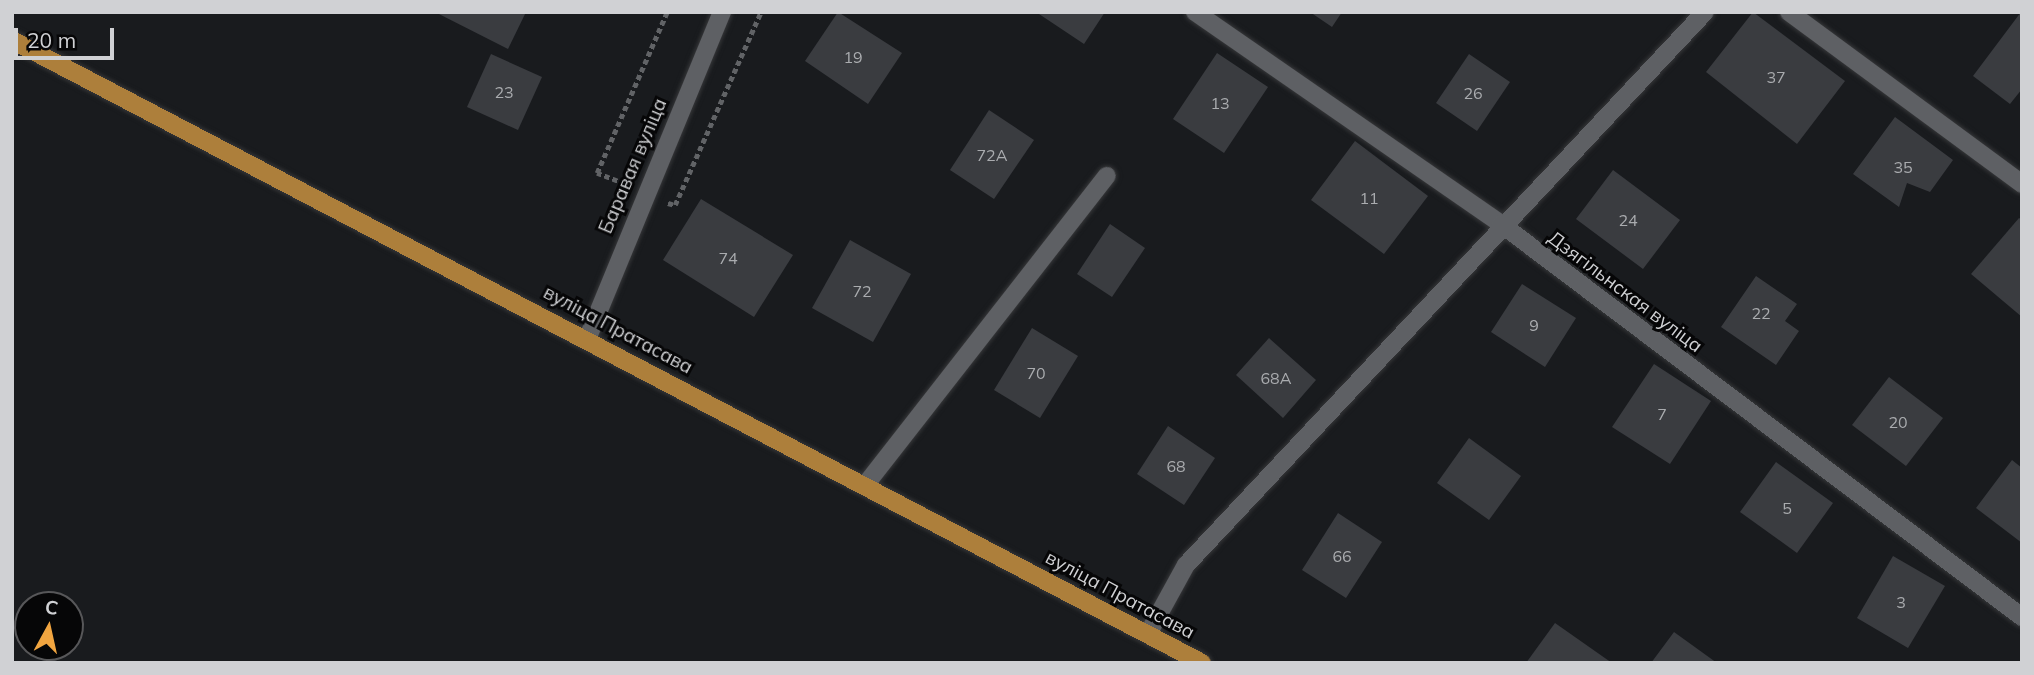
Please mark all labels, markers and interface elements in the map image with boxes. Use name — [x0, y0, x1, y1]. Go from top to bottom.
scale bar — [18, 14, 117, 58]
text: 20 m — [27, 27, 76, 53]
house number: 19 — [843, 47, 863, 67]
house number: 37 — [1766, 67, 1786, 87]
house number: 23 — [494, 82, 514, 102]
house number: 26 — [1463, 83, 1483, 103]
house number: 13 — [1210, 93, 1230, 113]
street label: Баравая вуліца — [594, 95, 672, 237]
house number: 72А — [977, 145, 1007, 165]
house number: 35 — [1893, 157, 1913, 177]
house number: 11 — [1359, 188, 1379, 208]
house number: 24 — [1618, 210, 1638, 230]
street label: Дзягільнская вуліца — [1543, 226, 1707, 358]
house number: 74 — [718, 248, 738, 268]
street label: вуліца Пратасава — [540, 281, 696, 379]
house number: 72 — [852, 281, 872, 301]
house number: 22 — [1751, 303, 1771, 323]
house number: 9 — [1529, 315, 1539, 335]
house number: 70 — [1026, 363, 1046, 383]
house number: 68А — [1261, 368, 1291, 388]
house number: 7 — [1657, 404, 1667, 424]
house number: 20 — [1888, 412, 1908, 432]
house number: 68 — [1166, 456, 1186, 476]
house number: 5 — [1782, 498, 1792, 518]
street label: вуліца Пратасава — [1042, 546, 1198, 644]
house number: 66 — [1332, 546, 1352, 566]
north arrow — [14, 591, 84, 661]
house number: 3 — [1896, 592, 1906, 612]
text: С — [44, 594, 60, 620]

